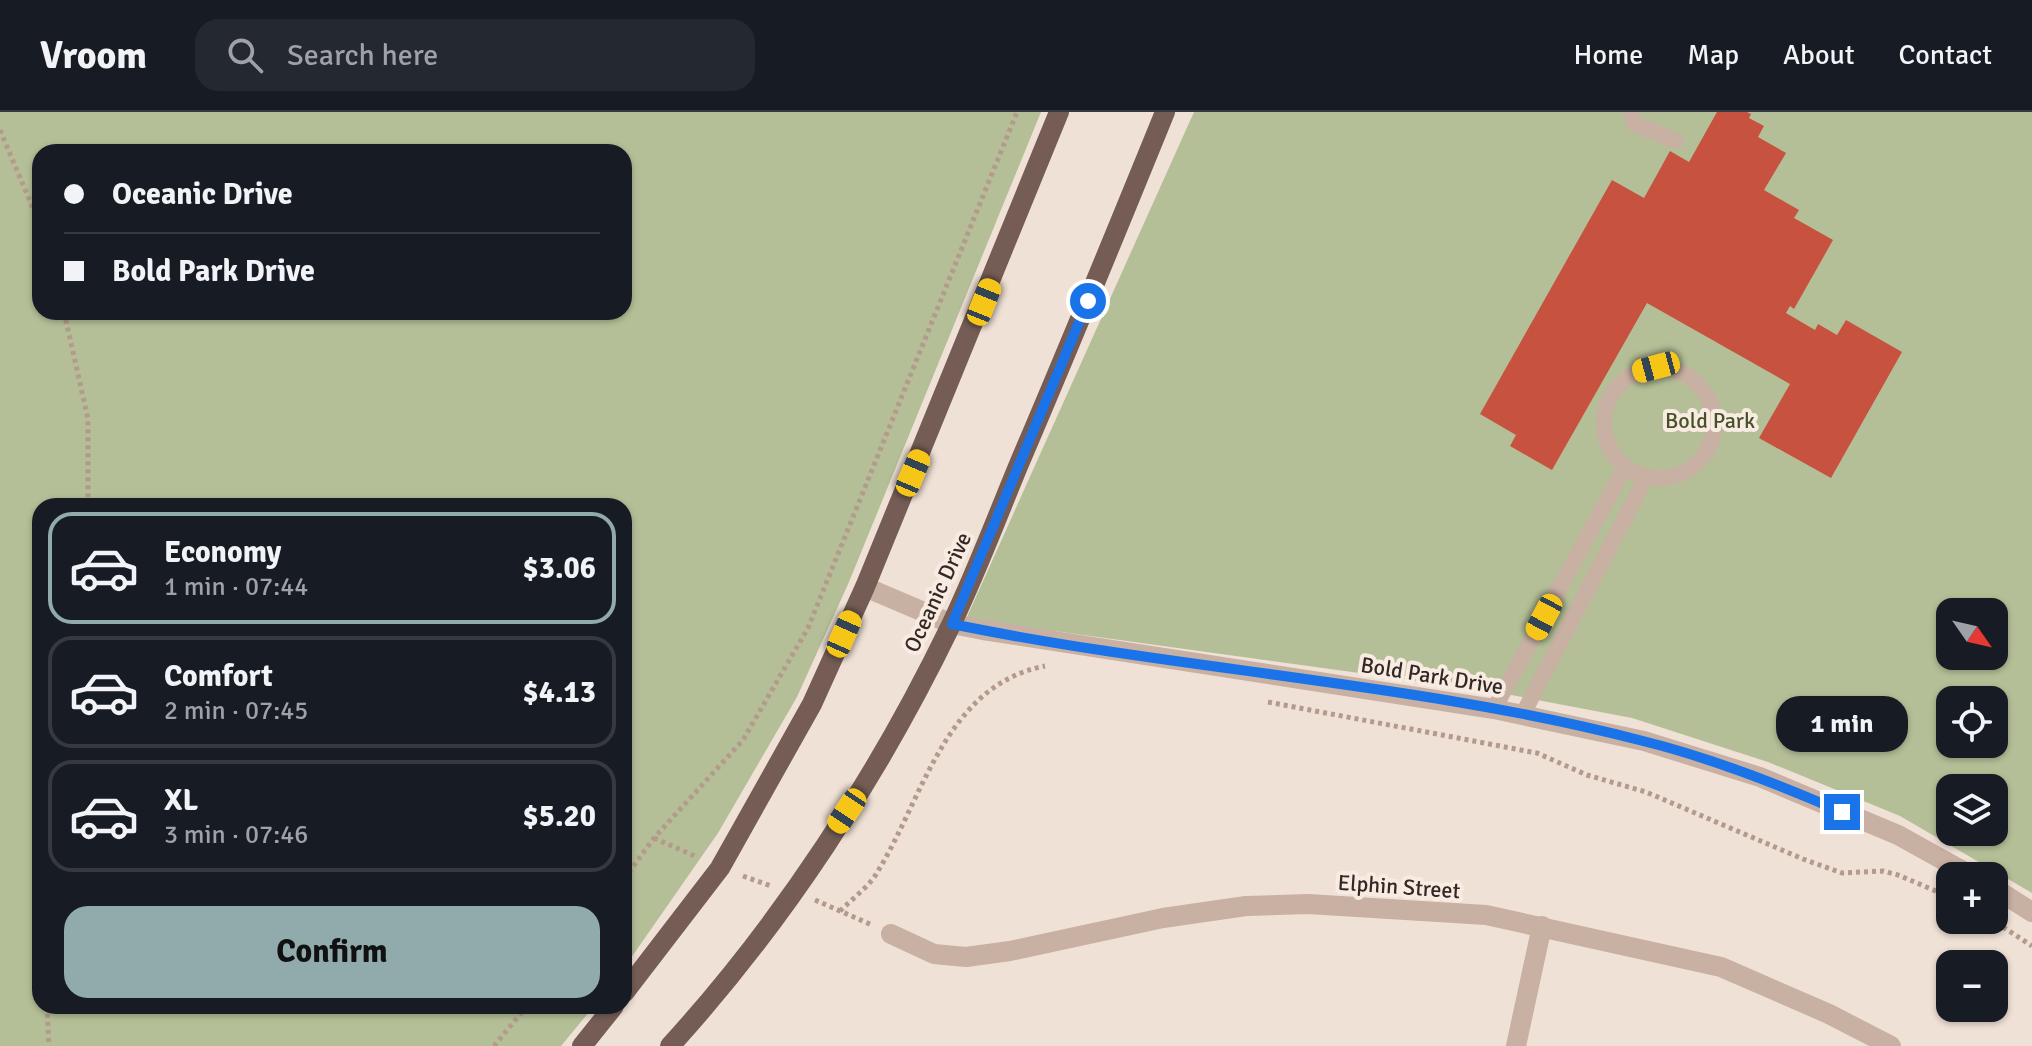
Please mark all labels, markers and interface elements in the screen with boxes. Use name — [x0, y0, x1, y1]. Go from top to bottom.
search box — [195, 19, 755, 91]
text: Vroom — [40, 32, 147, 79]
icon: search — [223, 33, 267, 77]
text: Search here — [287, 37, 438, 74]
text: Home — [1574, 38, 1643, 72]
text: Map — [1687, 38, 1739, 72]
text: About — [1783, 38, 1855, 72]
text: Contact — [1899, 38, 1992, 72]
text: Oceanic Drive — [112, 176, 293, 213]
text: Bold Park Drive — [112, 253, 315, 290]
car — [964, 275, 1004, 329]
route start — [1070, 283, 1106, 319]
car — [1630, 349, 1682, 385]
park label: Bold Park — [1665, 407, 1755, 434]
car — [893, 446, 933, 500]
street label: Oceanic Drive — [898, 528, 977, 656]
icon: car — [68, 532, 140, 604]
text: Economy — [164, 534, 281, 571]
text: $3.06 — [523, 550, 596, 587]
text: 1 min · 07:44 — [164, 571, 308, 603]
car — [1522, 590, 1566, 644]
north arrow — [1936, 598, 2008, 670]
map controls — [1936, 598, 2008, 1022]
car — [823, 607, 865, 661]
street label: Bold Park Drive — [1359, 651, 1505, 700]
icon: car — [68, 656, 140, 728]
text: Comfort — [164, 658, 273, 695]
text: $4.13 — [523, 674, 596, 711]
button: locate — [1936, 686, 2008, 758]
text: 2 min · 07:45 — [164, 695, 308, 727]
callout: 1 min — [1776, 696, 1908, 752]
text: 1 min — [1811, 708, 1873, 740]
button: layers — [1936, 774, 2008, 846]
icon: car — [68, 780, 140, 852]
text: XL — [164, 782, 198, 819]
car — [824, 784, 870, 838]
route end — [1824, 794, 1860, 830]
text: $5.20 — [523, 798, 596, 835]
text: 3 min · 07:46 — [164, 819, 308, 851]
button: + — [1936, 862, 2008, 934]
street label: Elphin Street — [1337, 869, 1461, 904]
button: Confirm — [64, 906, 600, 998]
button: − — [1936, 950, 2008, 1022]

